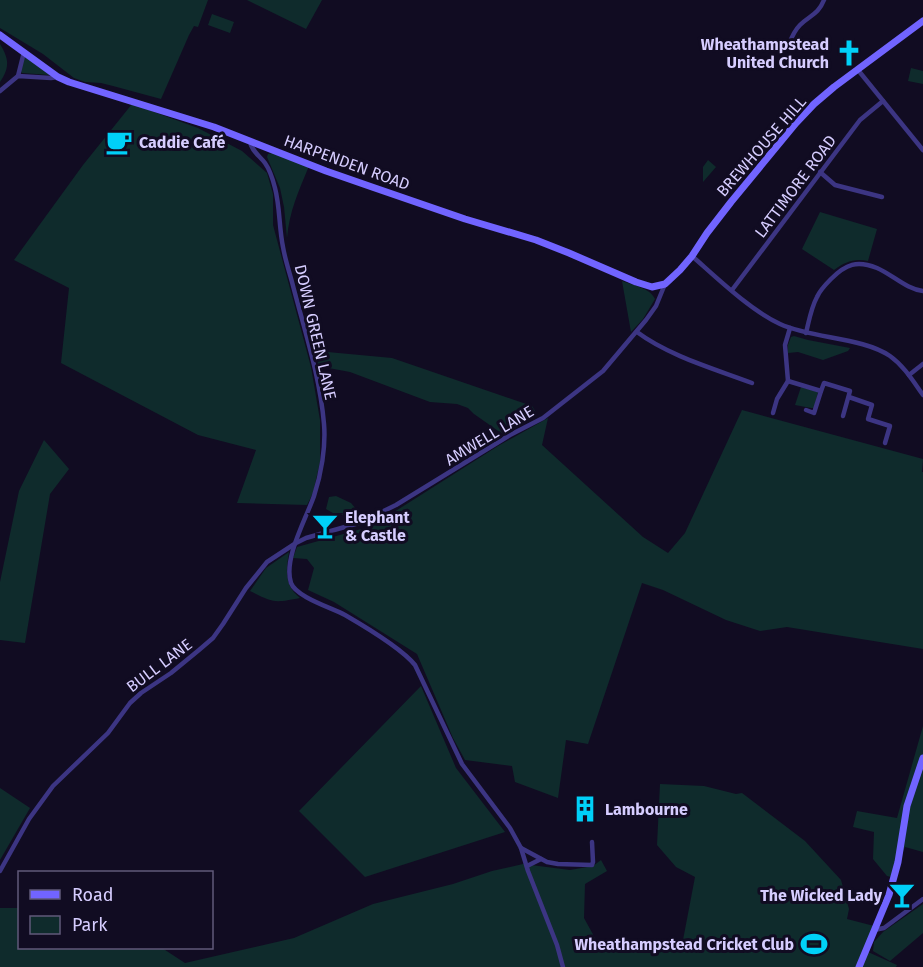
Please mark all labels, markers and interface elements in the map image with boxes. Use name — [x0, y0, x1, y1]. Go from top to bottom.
place label: Wheathampstead United Church — [701, 35, 829, 72]
church icon: Wheathampstead United Church — [834, 38, 864, 68]
street label: BREWHOUSE HILL — [713, 92, 810, 200]
cafe icon: Caddie Café — [104, 127, 134, 157]
street label: HARPENDEN ROAD — [281, 131, 412, 194]
street label: LATTIMORE ROAD — [751, 131, 840, 241]
place label: Caddie Café — [139, 133, 225, 152]
street label: DOWN GREEN LANE — [291, 263, 340, 402]
street label: AMWELL LANE — [441, 401, 537, 469]
place label: Elephant & Castle — [345, 508, 411, 545]
bar icon: Elephant & Castle — [310, 511, 340, 541]
street label: BULL LANE — [123, 635, 196, 696]
building icon: Lambourne — [570, 794, 600, 824]
place label: Lambourne — [605, 800, 688, 819]
legend — [18, 871, 213, 949]
bar icon: The Wicked Lady — [887, 880, 917, 910]
text: Road — [72, 884, 114, 906]
place label: The Wicked Lady — [760, 886, 883, 905]
text: Park — [72, 914, 108, 936]
sports icon: Wheathampstead Cricket Club — [799, 929, 829, 959]
place label: Wheathampstead Cricket Club — [575, 935, 794, 954]

